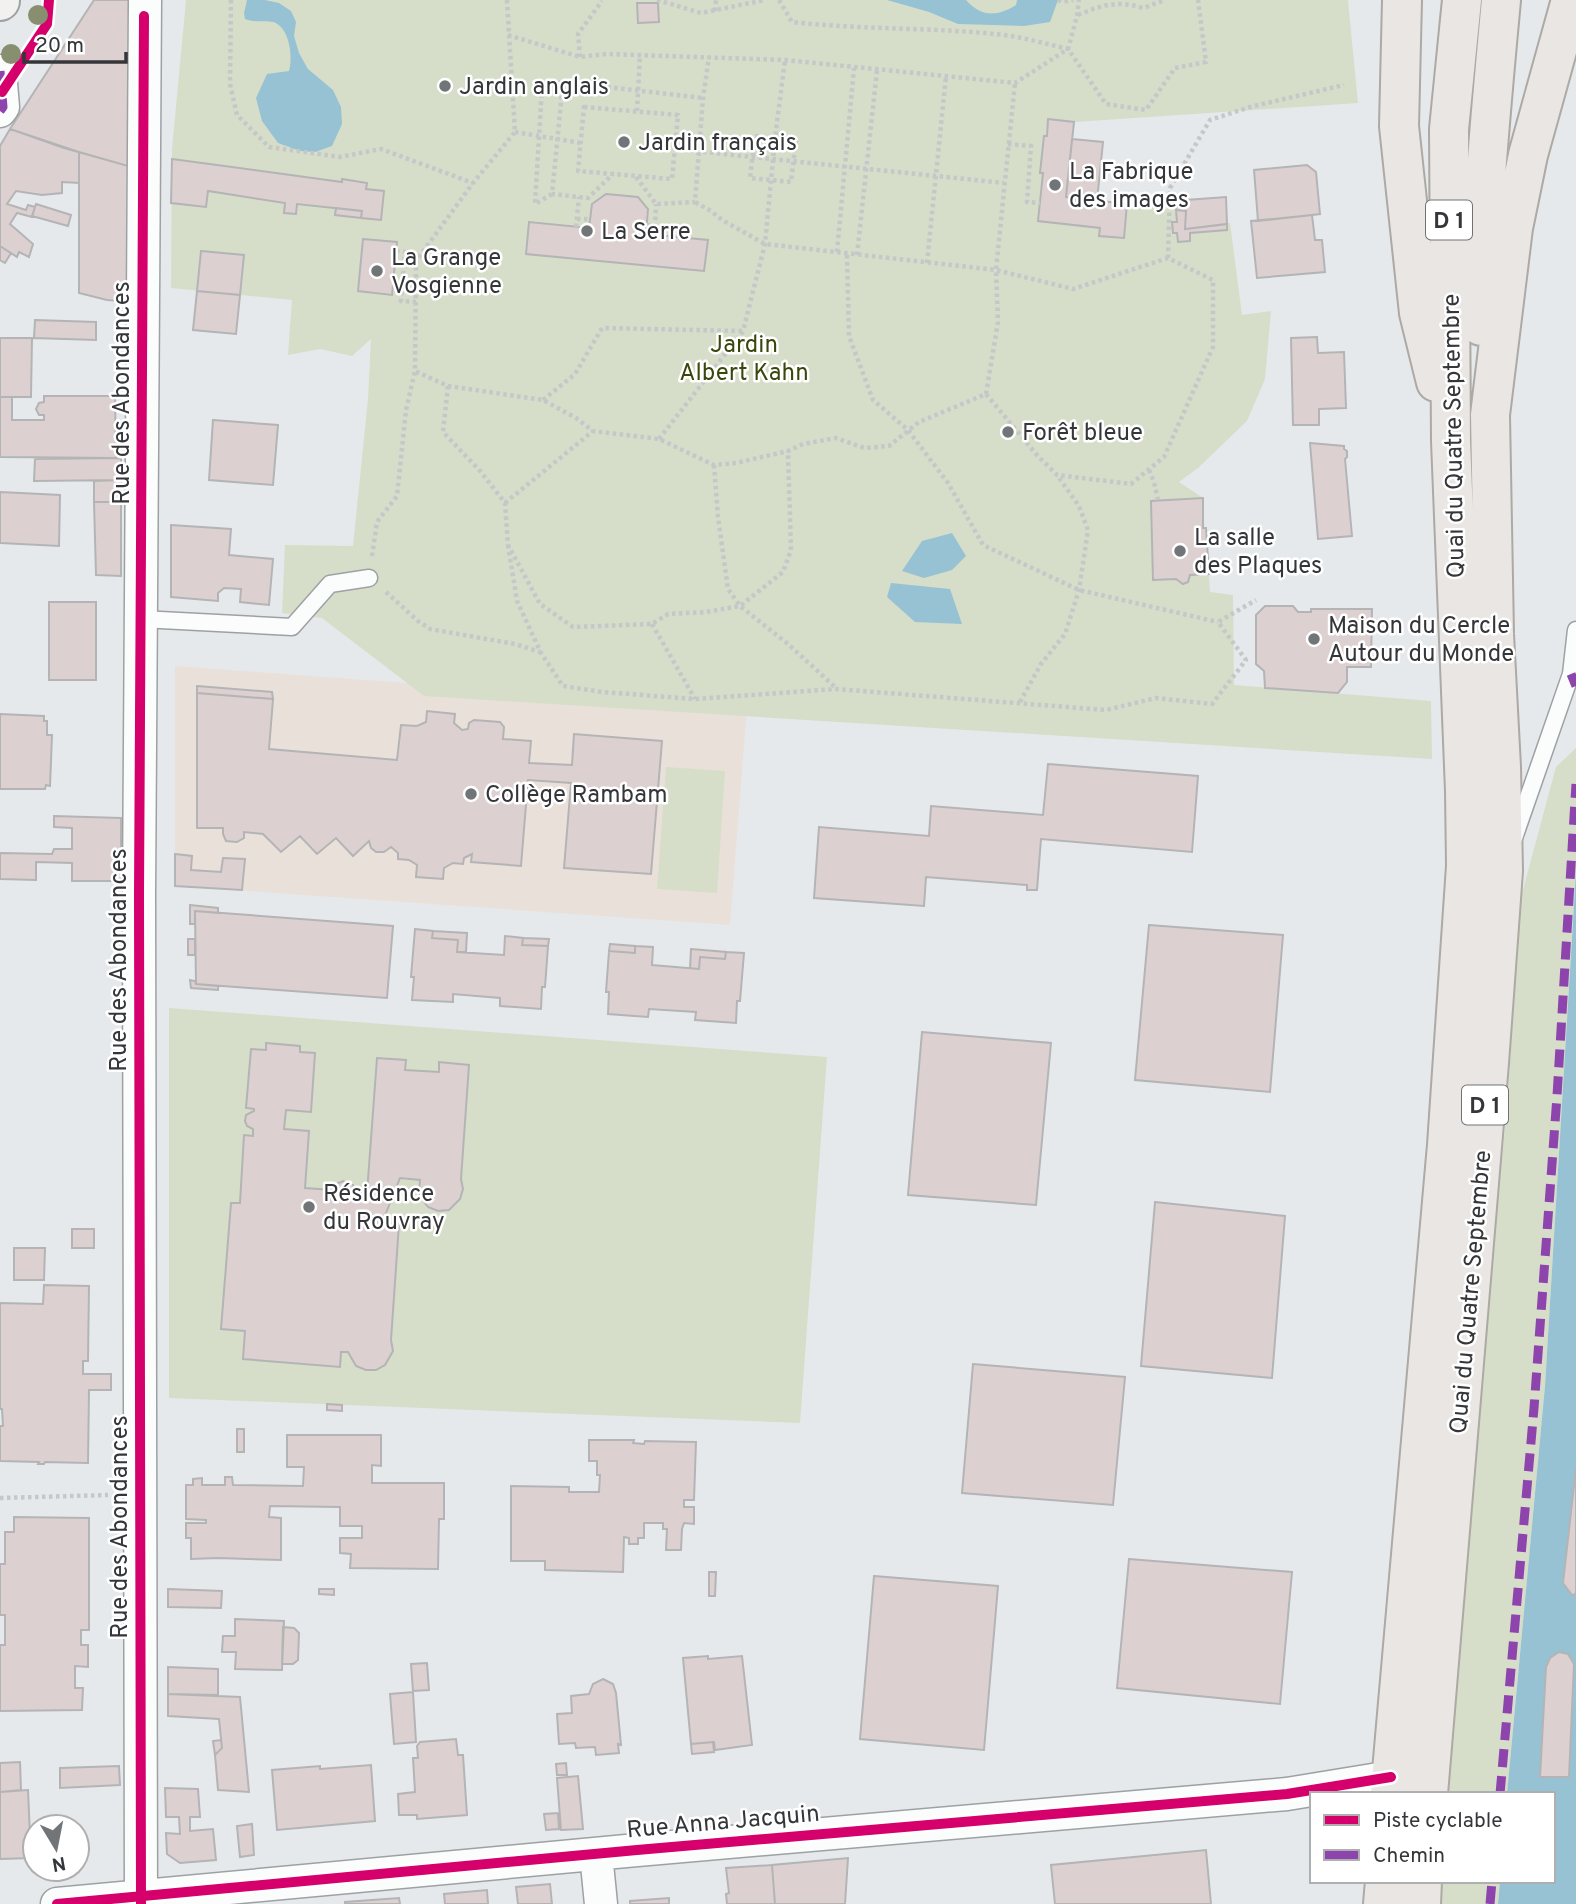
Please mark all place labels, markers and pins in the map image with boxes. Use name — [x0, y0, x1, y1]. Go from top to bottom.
place label: Jardin anglais — [459, 73, 609, 103]
marker: Jardin anglais — [437, 78, 453, 94]
place label: Jardin français — [638, 129, 797, 159]
marker: Jardin français — [616, 134, 632, 150]
place label: La Fabrique des images — [1069, 158, 1193, 216]
marker: La Fabrique des images — [1047, 177, 1063, 193]
place label: La Serre — [601, 218, 691, 248]
marker: La Serre — [579, 223, 595, 239]
place label: La Grange Vosgienne — [391, 244, 502, 302]
marker: La Grange Vosgienne — [369, 263, 385, 279]
place label: Forêt bleue — [1022, 419, 1143, 449]
marker: Forêt bleue — [1000, 424, 1016, 440]
place label: La salle des Plaques — [1194, 524, 1322, 582]
marker: La salle des Plaques — [1172, 543, 1188, 559]
place label: Maison du Cercle Autour du Monde — [1328, 612, 1514, 670]
marker: Maison du Cercle Autour du Monde — [1306, 631, 1322, 647]
place label: Collège Rambam — [485, 781, 668, 811]
marker: Collège Rambam — [463, 786, 479, 802]
place label: Résidence du Rouvray — [323, 1180, 445, 1238]
marker: Résidence du Rouvray — [301, 1199, 317, 1215]

